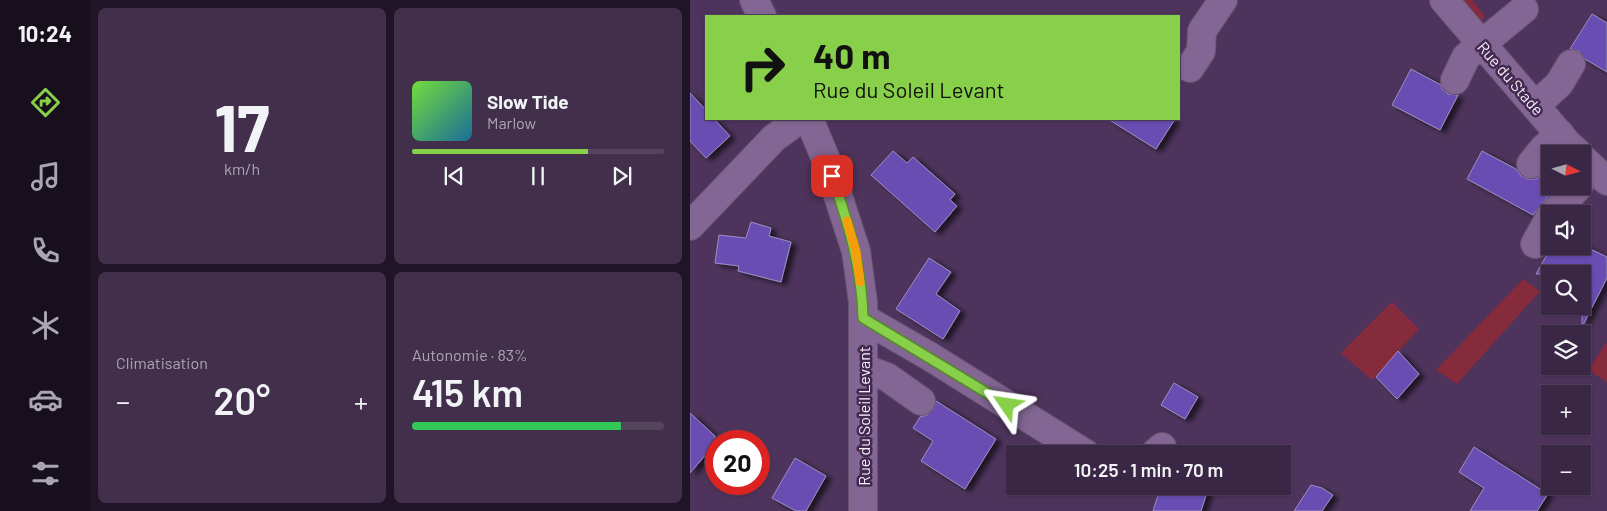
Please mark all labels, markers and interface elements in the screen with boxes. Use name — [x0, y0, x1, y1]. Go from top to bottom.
text: 10:24 — [18, 20, 72, 46]
text: 40 m — [813, 34, 890, 76]
icon: right — [730, 35, 795, 100]
street label: Rue du Stade — [1474, 37, 1548, 119]
text: Rue du Soleil Levant — [813, 76, 1005, 102]
icon: directions — [28, 85, 63, 120]
text: 17 — [214, 87, 270, 165]
text: Slow Tide — [487, 90, 569, 113]
text: Marlow — [487, 113, 536, 132]
north arrow — [1541, 145, 1591, 195]
map controls — [1541, 145, 1591, 495]
pin — [811, 155, 853, 197]
icon: music — [28, 159, 63, 194]
text: km/h — [224, 159, 260, 178]
icon: previous — [440, 162, 468, 190]
icon: pause — [524, 162, 552, 190]
icon: next — [608, 162, 636, 190]
icon: arrive — [818, 162, 846, 190]
button: sound — [1541, 205, 1591, 255]
icon: phone — [28, 233, 63, 268]
button: search — [1541, 265, 1591, 315]
icon: climate — [28, 308, 63, 343]
button: layers — [1541, 325, 1591, 375]
text: Autonomie · 83% — [412, 345, 528, 364]
street label: Rue du Soleil Levant — [854, 346, 873, 486]
text: Climatisation — [116, 353, 208, 372]
text: 415 km — [412, 369, 523, 415]
text: 20° — [214, 377, 270, 423]
position arrow — [980, 378, 1032, 430]
icon: car — [28, 382, 63, 417]
text: − — [116, 384, 130, 418]
text: + — [354, 384, 368, 418]
button: + — [1541, 385, 1591, 435]
speed limit sign: 20 — [705, 430, 770, 495]
button: − — [1541, 445, 1591, 495]
icon: filters — [28, 456, 63, 491]
text: 10:25 · 1 min · 70 m — [1074, 458, 1223, 481]

